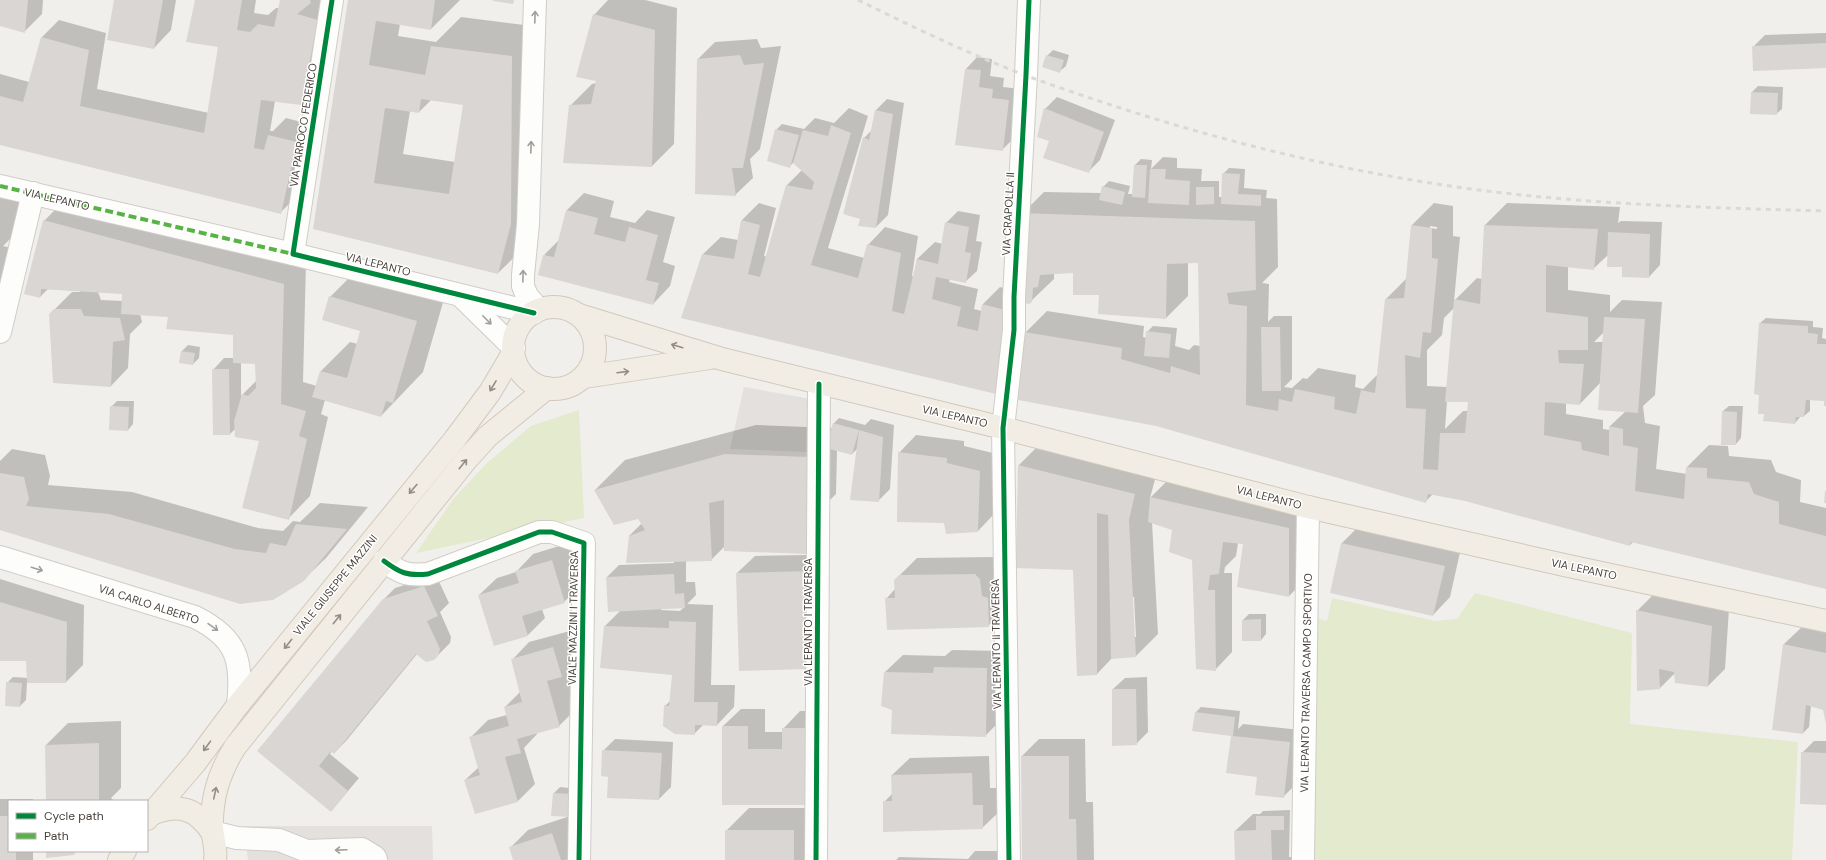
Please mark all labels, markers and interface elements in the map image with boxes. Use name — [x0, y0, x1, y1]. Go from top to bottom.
one-way arrow — [531, 11, 538, 24]
street label: VIA PARROCO FEDERICO — [286, 62, 320, 188]
one-way arrow — [527, 141, 534, 154]
street label: VIA CRAPOLLA II — [999, 172, 1017, 256]
street label: VIA LEPANTO — [23, 185, 91, 213]
street label: VIA LEPANTO — [344, 249, 412, 279]
one-way arrow — [519, 270, 527, 283]
one-way arrow — [482, 315, 492, 325]
one-way arrow — [671, 342, 684, 349]
one-way arrow — [616, 368, 629, 376]
one-way arrow — [489, 380, 497, 392]
street label: VIA LEPANTO — [921, 402, 989, 430]
one-way arrow — [458, 458, 467, 469]
street label: VIA LEPANTO — [1235, 482, 1303, 512]
one-way arrow — [409, 483, 418, 494]
street label: VIALE GIUSEPPE MAZZINI — [290, 532, 380, 638]
street label: VIALE MAZZINI I TRAVERSA — [565, 551, 581, 685]
street label: VIA LEPANTO — [1550, 555, 1618, 583]
street label: VIA LEPANTO I TRAVERSA — [801, 558, 815, 686]
one-way arrow — [31, 566, 44, 573]
street label: VIA LEPANTO TRAVERSA CAMPO SPORTIVO — [1297, 573, 1315, 793]
street label: VIA LEPANTO II TRAVERSA — [988, 579, 1004, 709]
street label: VIA CARLO ALBERTO — [97, 581, 201, 627]
one-way arrow — [333, 614, 341, 625]
one-way arrow — [208, 623, 219, 631]
one-way arrow — [283, 639, 292, 650]
one-way arrow — [203, 741, 211, 752]
one-way arrow — [211, 787, 219, 800]
legend — [8, 800, 148, 852]
text: Cycle path — [44, 808, 104, 824]
text: Path — [44, 828, 69, 844]
one-way arrow — [335, 846, 348, 853]

